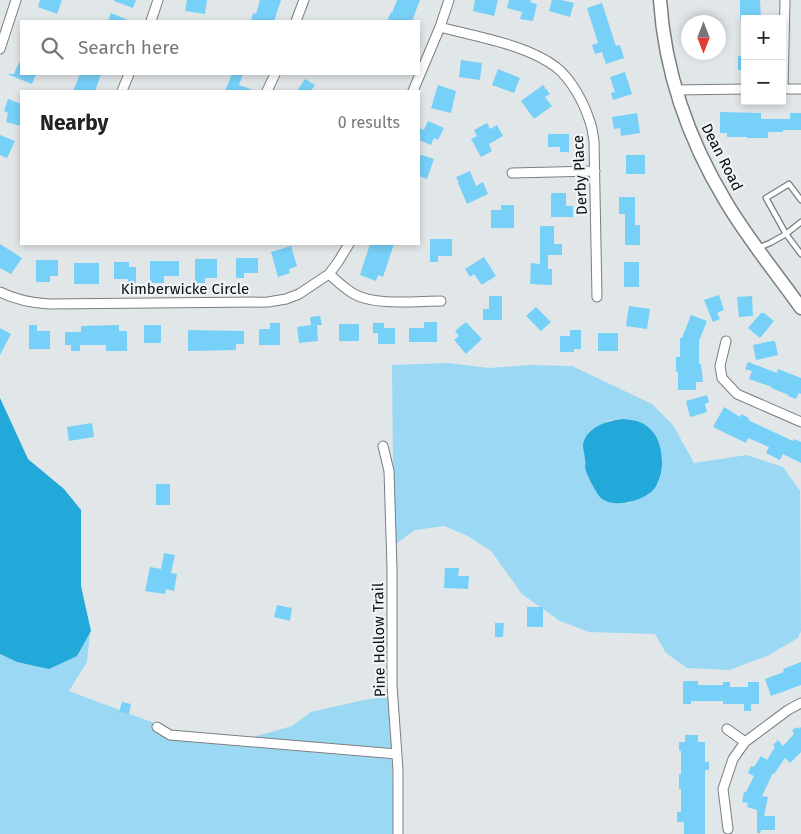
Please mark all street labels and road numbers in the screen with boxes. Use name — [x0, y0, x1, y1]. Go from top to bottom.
street label: Dean Road — [697, 120, 747, 194]
street label: Derby Place — [569, 135, 591, 215]
street label: Kimberwicke Circle — [121, 280, 249, 298]
street label: Pine Hollow Trail — [369, 582, 389, 697]

